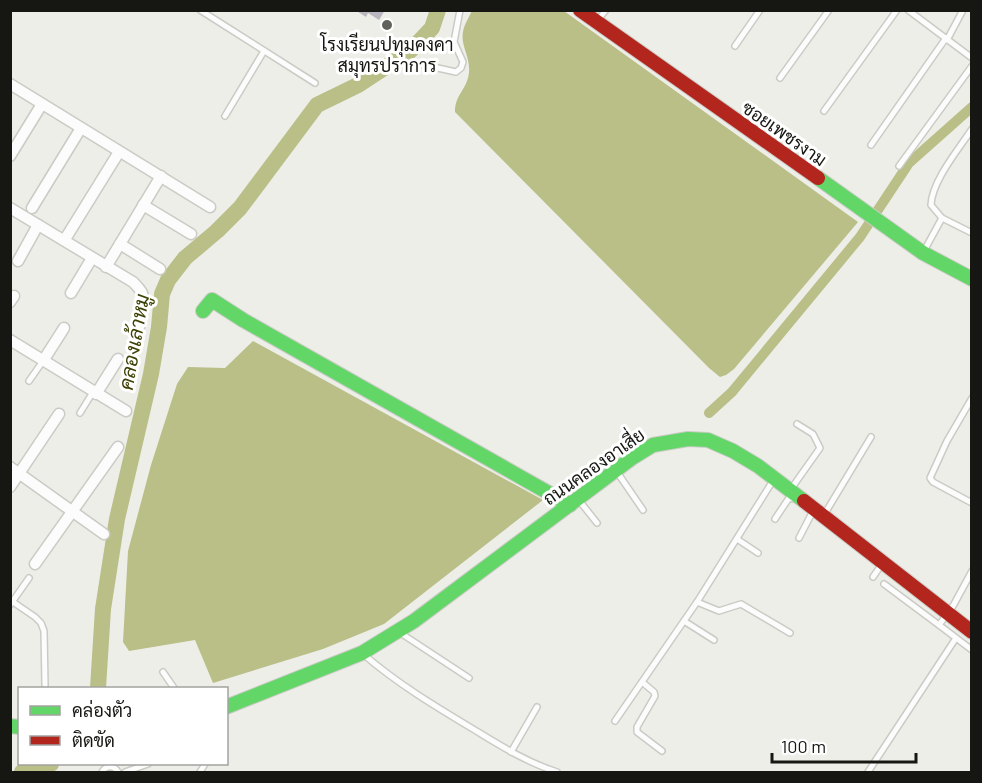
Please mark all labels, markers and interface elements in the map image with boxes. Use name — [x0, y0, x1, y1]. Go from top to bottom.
marker: โรงเรียนปทุมคงคา สมุทรปราการ — [380, 18, 394, 32]
place label: โรงเรียนปทุมคงคา สมุทรปราการ — [319, 32, 454, 78]
street label: ซอยเพชรงาม — [738, 96, 831, 170]
water label: คลองเล้าหมู — [113, 292, 157, 392]
street label: ถนนคลองอาเสี่ย — [536, 420, 648, 509]
legend — [18, 687, 228, 765]
text: คล่องตัว — [72, 699, 132, 721]
scale bar — [772, 726, 916, 764]
text: ติดขัด — [72, 729, 115, 751]
text: 100 m — [781, 735, 826, 757]

